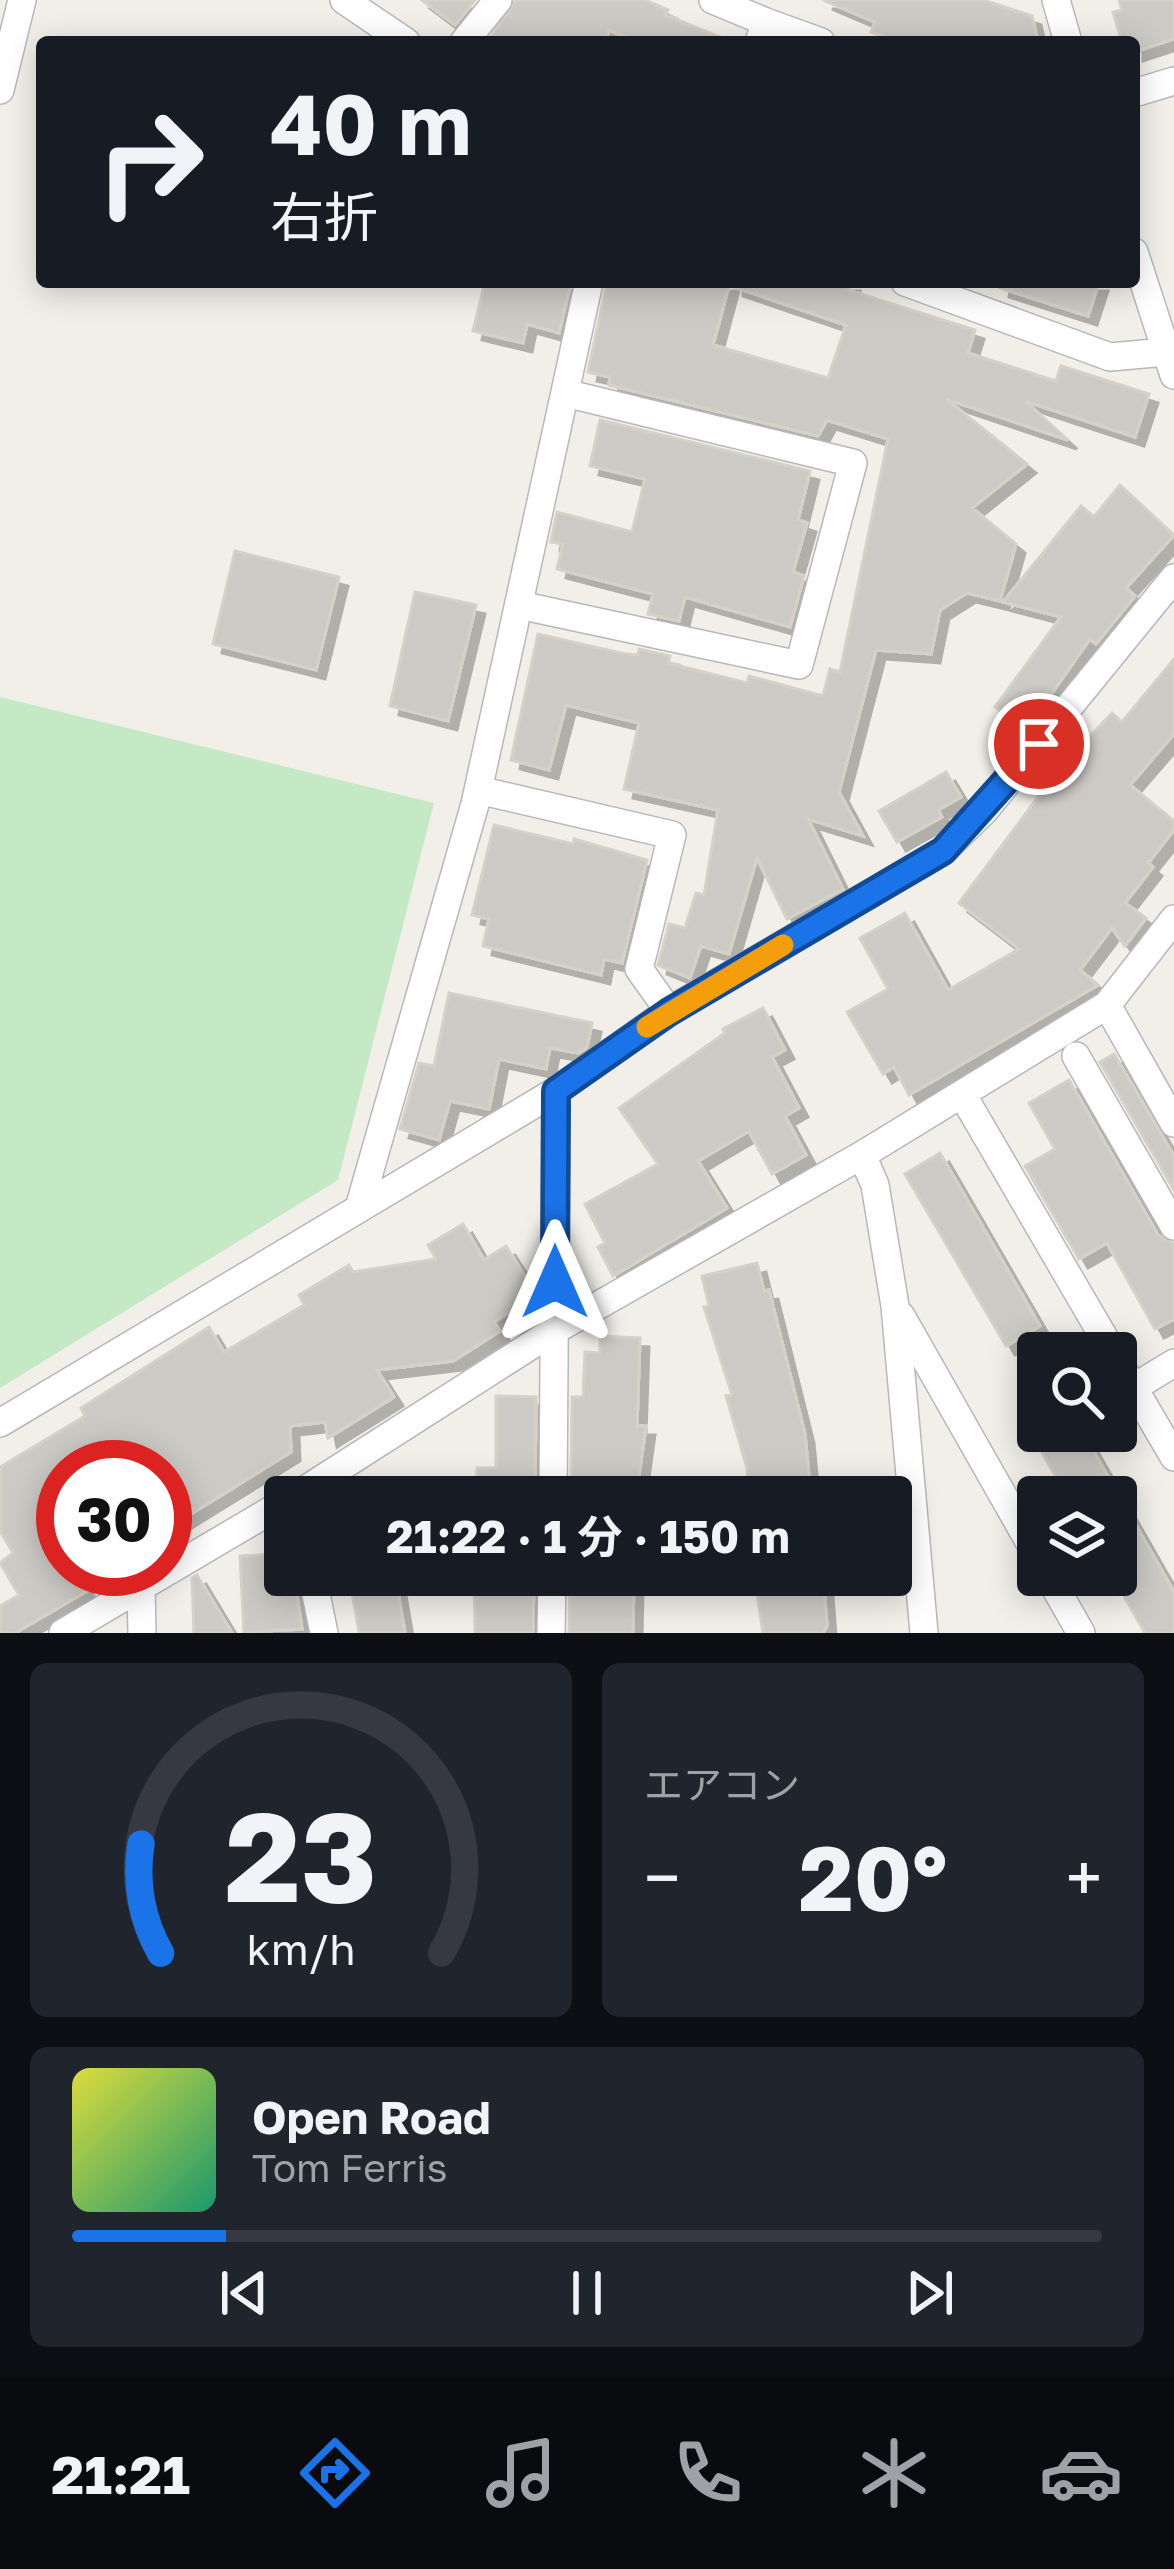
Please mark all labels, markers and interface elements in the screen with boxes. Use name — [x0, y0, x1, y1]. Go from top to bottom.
text: 40 m — [270, 73, 472, 173]
icon: right — [72, 84, 228, 240]
text: 右折 — [270, 184, 378, 249]
pin — [988, 693, 1090, 795]
icon: arrive — [1006, 711, 1072, 777]
position arrow — [492, 1219, 618, 1345]
map controls — [1017, 1332, 1137, 1596]
button: search — [1017, 1332, 1137, 1452]
speed limit sign: 30 — [36, 1440, 192, 1596]
button: layers — [1017, 1476, 1137, 1596]
text: 21:22 · 1 分 · 150 m — [386, 1509, 790, 1563]
text: エアコン — [644, 1761, 800, 1808]
text: 23 — [225, 1780, 377, 1929]
text: 20° — [799, 1823, 947, 1931]
text: − — [644, 1837, 680, 1917]
text: + — [1066, 1837, 1102, 1917]
text: km/h — [246, 1923, 356, 1974]
text: Open Road — [252, 2090, 491, 2144]
text: Tom Ferris — [252, 2144, 447, 2191]
icon: previous — [211, 2260, 277, 2326]
icon: pause — [554, 2260, 620, 2326]
icon: next — [897, 2260, 963, 2326]
icon: directions — [293, 2431, 377, 2515]
icon: music — [479, 2431, 563, 2515]
icon: phone — [666, 2431, 750, 2515]
icon: climate — [852, 2431, 936, 2515]
icon: car — [1039, 2431, 1123, 2515]
text: 21:21 — [51, 2441, 190, 2506]

